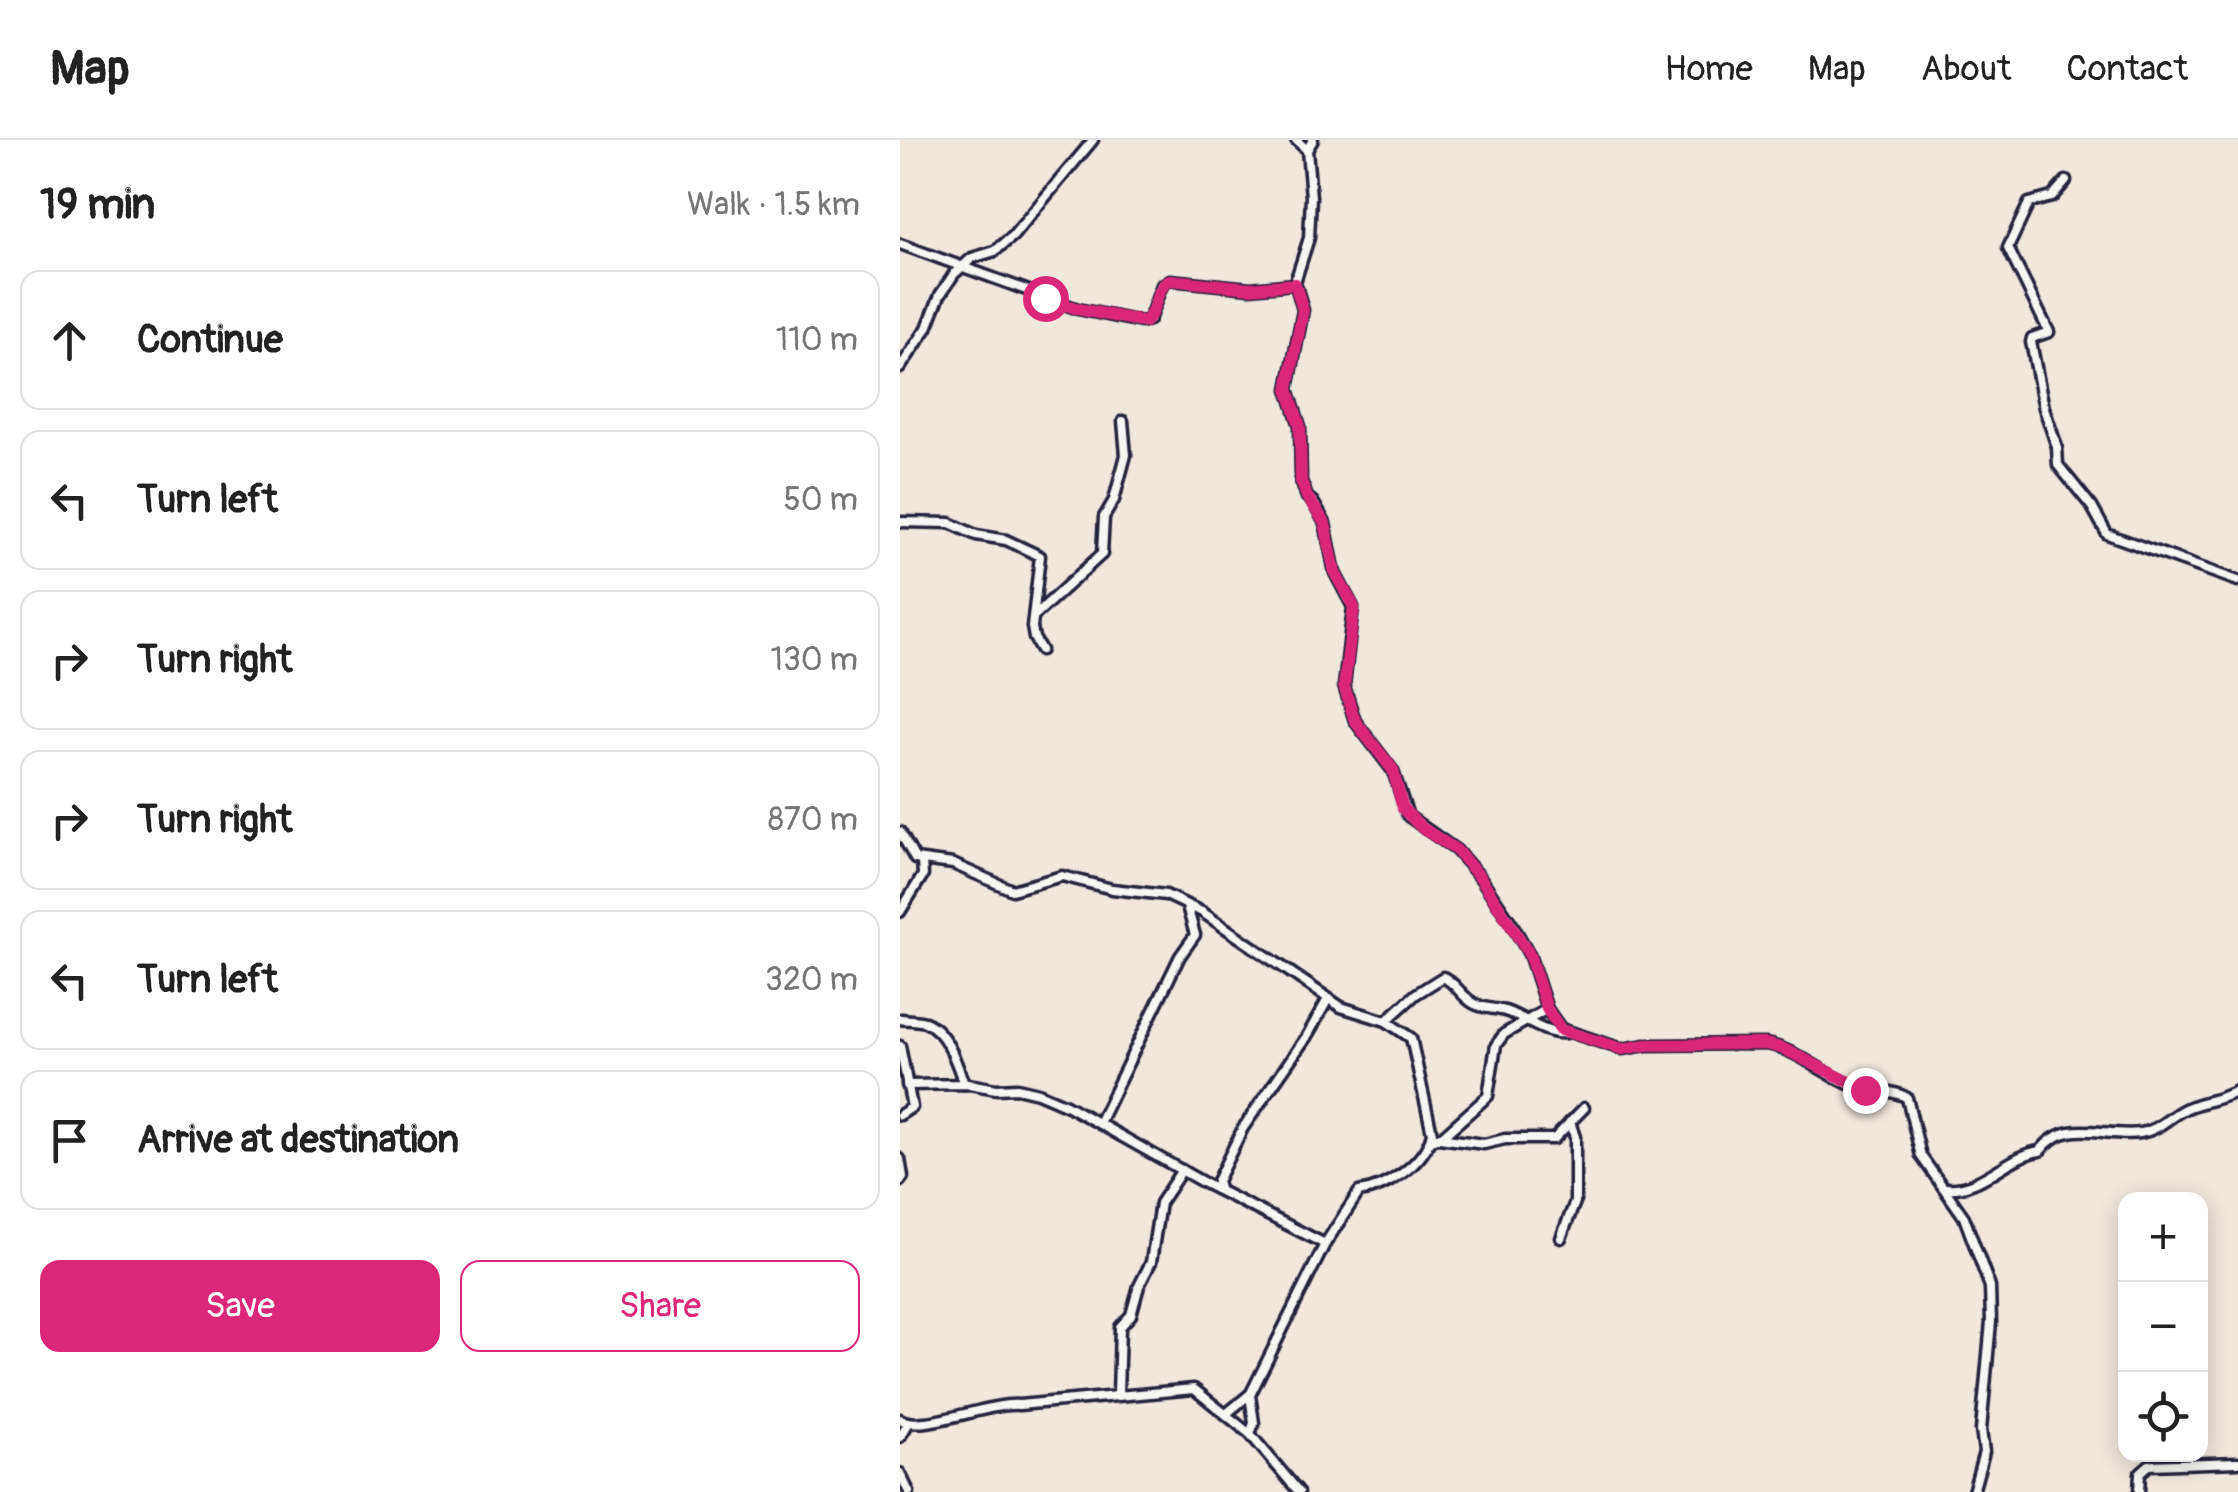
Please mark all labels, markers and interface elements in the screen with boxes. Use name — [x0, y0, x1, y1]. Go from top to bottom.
text: Map — [50, 39, 130, 99]
text: Home — [1665, 47, 1753, 91]
text: Map — [1808, 47, 1866, 91]
text: About — [1921, 47, 2011, 91]
text: Contact — [2066, 47, 2188, 91]
text: 19 min — [40, 179, 155, 231]
text: Walk · 1.5 km — [687, 185, 860, 225]
route start — [1023, 276, 1069, 322]
icon: ahead — [42, 313, 97, 368]
text: Continue — [137, 316, 283, 364]
text: 110 m — [776, 320, 858, 360]
icon: left — [42, 473, 97, 528]
text: Turn left — [137, 476, 278, 524]
text: 50 m — [783, 480, 858, 520]
icon: right — [42, 633, 97, 688]
text: Turn right — [137, 636, 292, 684]
text: 130 m — [770, 640, 858, 680]
icon: right — [42, 793, 97, 848]
text: Turn right — [137, 796, 292, 844]
text: 870 m — [768, 800, 858, 840]
icon: left — [42, 953, 97, 1008]
text: Turn left — [137, 956, 278, 1004]
text: 320 m — [765, 960, 858, 1000]
route end — [1843, 1068, 1889, 1114]
icon: arrive — [42, 1113, 97, 1168]
text: Arrive at destination — [137, 1116, 459, 1164]
map controls — [2118, 1192, 2208, 1462]
button: + — [2118, 1192, 2208, 1282]
button: Save — [40, 1260, 440, 1352]
button: Share — [460, 1260, 860, 1352]
button: − — [2118, 1282, 2208, 1372]
button: locate — [2118, 1372, 2208, 1462]

